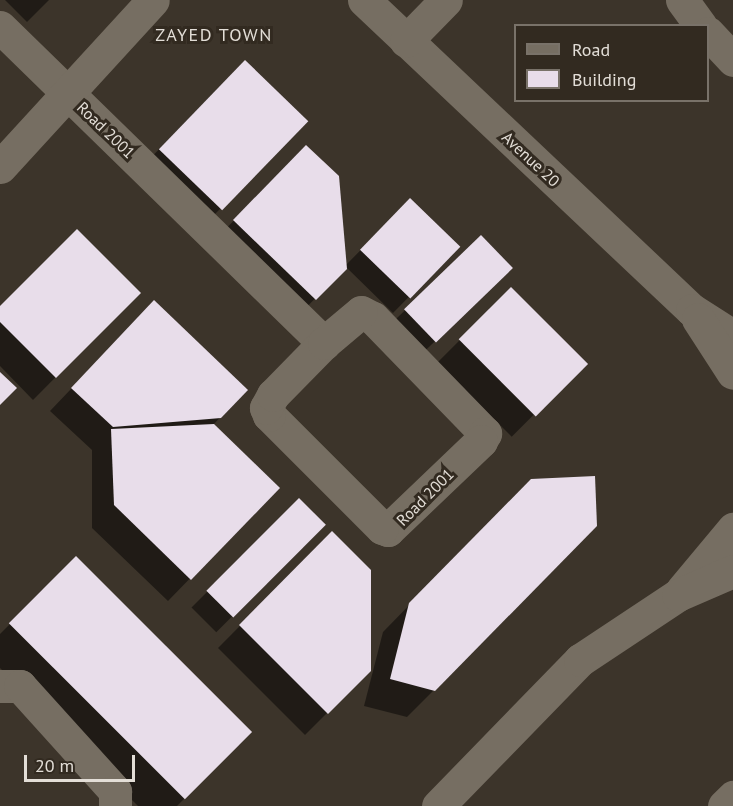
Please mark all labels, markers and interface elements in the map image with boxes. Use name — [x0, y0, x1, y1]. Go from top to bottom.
district label: ZAYED TOWN — [155, 24, 273, 46]
legend — [514, 24, 709, 102]
text: Road — [572, 38, 610, 61]
text: Building — [572, 68, 636, 91]
street label: Road 2001 — [73, 98, 139, 162]
street label: Avenue 20 — [498, 128, 564, 190]
street label: Road 2001 — [392, 464, 458, 530]
scale bar — [27, 743, 138, 781]
text: 20 m — [35, 754, 74, 777]

